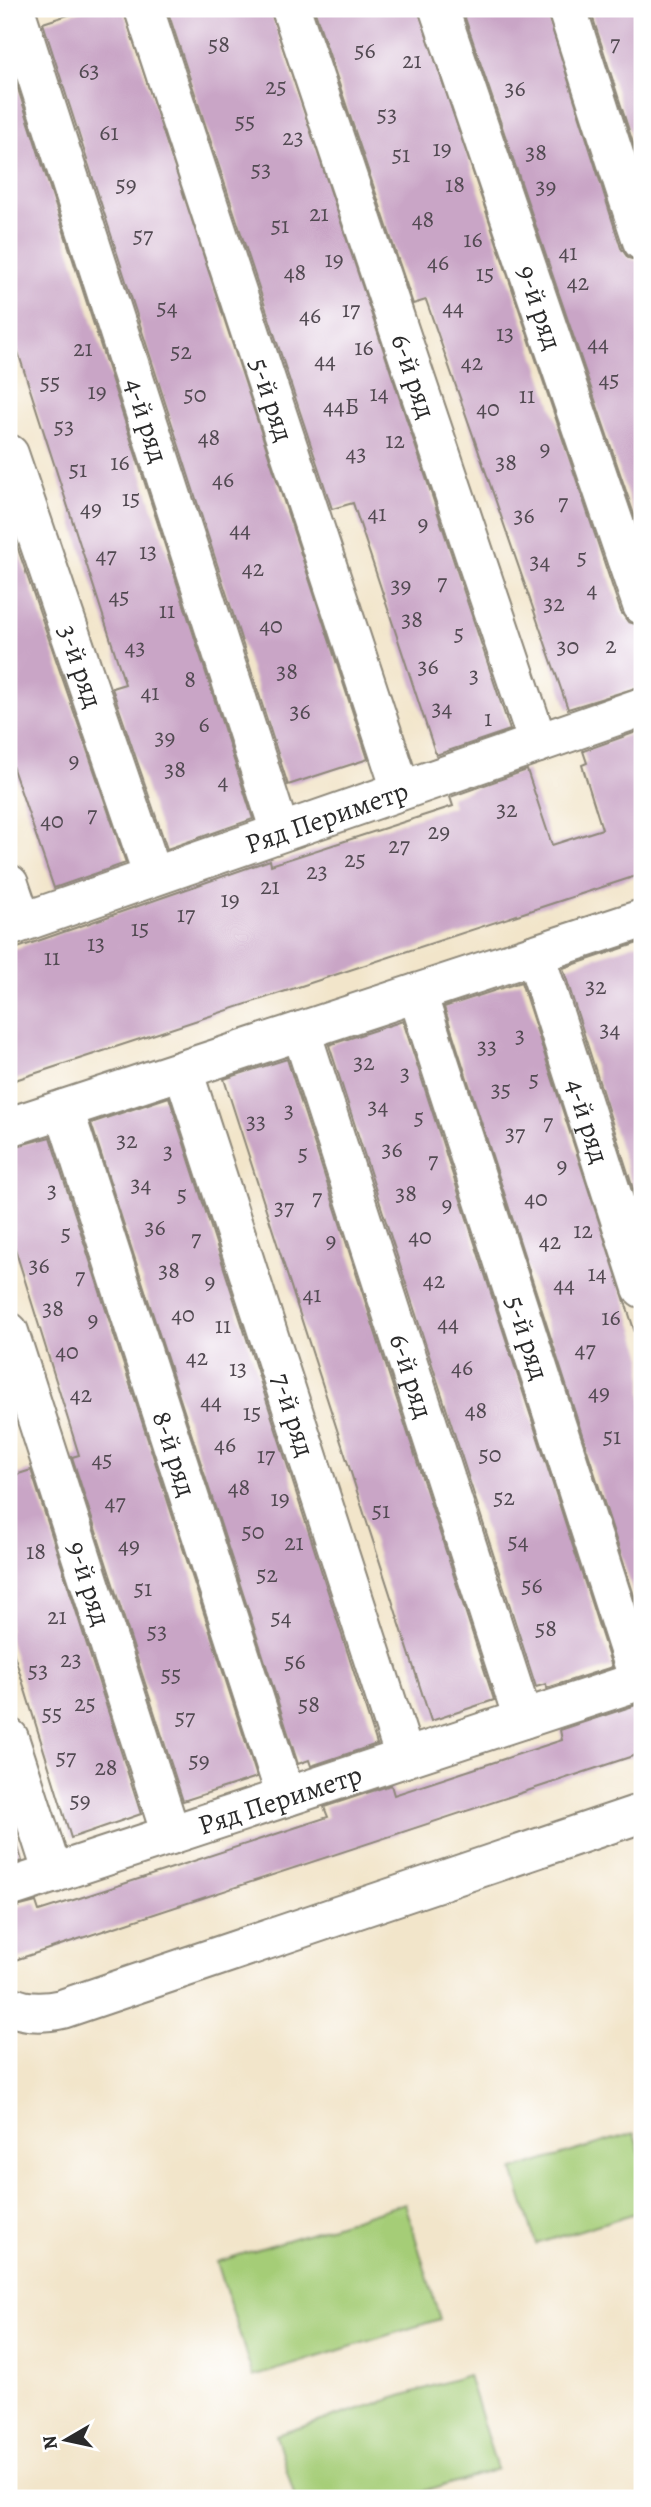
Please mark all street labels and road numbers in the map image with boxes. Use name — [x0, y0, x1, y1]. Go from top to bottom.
street label: 9-й ряд — [508, 260, 572, 355]
street label: 6-й ряд — [382, 329, 445, 423]
street label: 5-й ряд — [240, 353, 303, 447]
street label: 4-й ряд — [115, 373, 178, 468]
street label: 3-й ряд — [49, 620, 112, 713]
street label: Ряд Периметр — [240, 772, 413, 864]
street label: 4-й ряд — [556, 1074, 619, 1168]
street label: 5-й ряд — [496, 1291, 559, 1385]
street label: 6-й ряд — [380, 1329, 443, 1423]
street label: 7-й ряд — [262, 1368, 324, 1461]
street label: 8-й ряд — [143, 1406, 206, 1501]
street label: 9-й ряд — [58, 1536, 120, 1631]
street label: Ряд Периметр — [193, 1755, 367, 1845]

